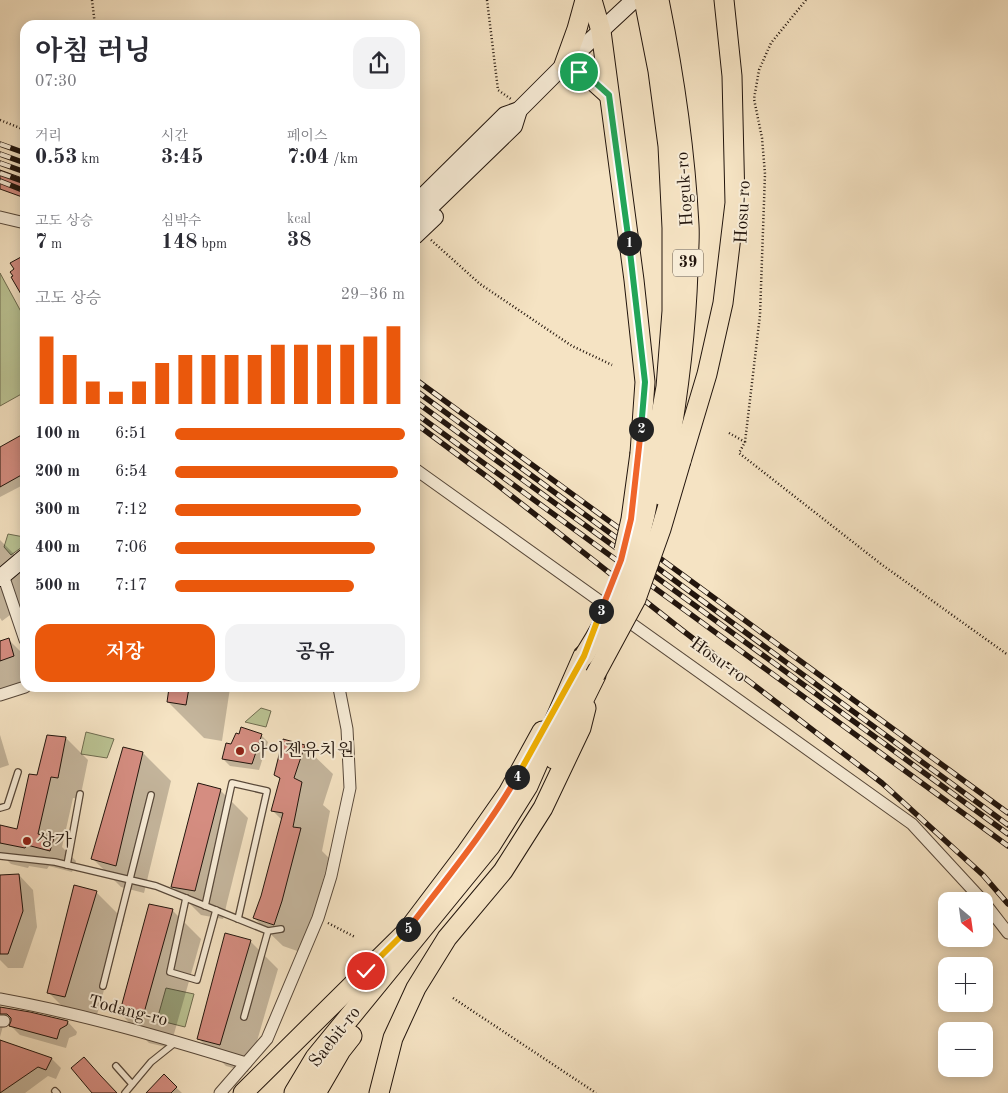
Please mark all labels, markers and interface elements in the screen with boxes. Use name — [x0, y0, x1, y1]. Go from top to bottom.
button: share — [353, 37, 405, 89]
text: 아침 러닝 — [35, 39, 151, 67]
pin — [558, 51, 600, 93]
icon: arrive — [565, 58, 593, 86]
text: 07:30 — [35, 74, 77, 90]
text: 거리 — [35, 129, 62, 143]
text: 시간 — [161, 129, 188, 143]
text: 페이스 — [287, 129, 328, 143]
text: 0.53 — [35, 147, 77, 168]
text: 3:45 — [161, 147, 203, 168]
text: 7:04 — [287, 147, 329, 168]
street label: Hoguk-ro — [673, 151, 697, 227]
text: km — [77, 152, 100, 166]
text: /km — [329, 152, 358, 166]
street label: Hosu-ro — [732, 180, 754, 244]
text: kcal — [287, 212, 311, 226]
text: 고도 상승 — [35, 214, 93, 228]
text: 심박수 — [161, 214, 202, 228]
text: 38 — [287, 230, 311, 251]
pin: 1 — [616, 230, 642, 256]
text: 7 — [35, 232, 47, 253]
text: 148 — [161, 232, 198, 253]
text: 1 — [625, 236, 634, 250]
text: m — [47, 237, 62, 251]
text: bpm — [198, 237, 227, 251]
road number: 39 — [673, 250, 703, 276]
text: 29–36 m — [341, 287, 405, 303]
text: 고도 상승 — [35, 291, 101, 307]
pin: 2 — [628, 416, 654, 442]
text: 2 — [637, 422, 646, 436]
text: 100 m — [35, 426, 80, 442]
text: 6:51 — [115, 426, 147, 442]
text: 200 m — [35, 464, 80, 480]
text: 6:54 — [115, 464, 147, 480]
text: 300 m — [35, 502, 80, 518]
text: 7:12 — [115, 502, 147, 518]
text: 400 m — [35, 540, 80, 556]
text: 7:06 — [115, 540, 147, 556]
text: 500 m — [35, 578, 80, 594]
text: 7:17 — [115, 578, 147, 594]
pin: 3 — [588, 598, 614, 624]
text: 3 — [597, 604, 606, 618]
button: 저장 — [35, 624, 215, 682]
button: 공유 — [225, 624, 405, 682]
street label: Hosu-ro — [687, 634, 749, 686]
place label: 아이젠유치원 — [250, 741, 354, 760]
marker: 아이젠유치원 — [234, 745, 246, 757]
pin: 4 — [504, 764, 530, 790]
text: 4 — [513, 770, 522, 784]
place label: 상가 — [37, 831, 72, 850]
marker: 상가 — [21, 835, 33, 847]
north arrow — [938, 892, 992, 948]
map controls — [938, 892, 993, 1077]
pin: 5 — [396, 916, 420, 942]
text: 5 — [404, 922, 413, 936]
pin — [345, 950, 387, 992]
icon: check — [352, 957, 380, 985]
button: + — [938, 957, 993, 1012]
street label: Todang-ro — [86, 992, 170, 1030]
street label: Saebit-ro — [306, 1003, 364, 1071]
button: − — [938, 1022, 993, 1077]

